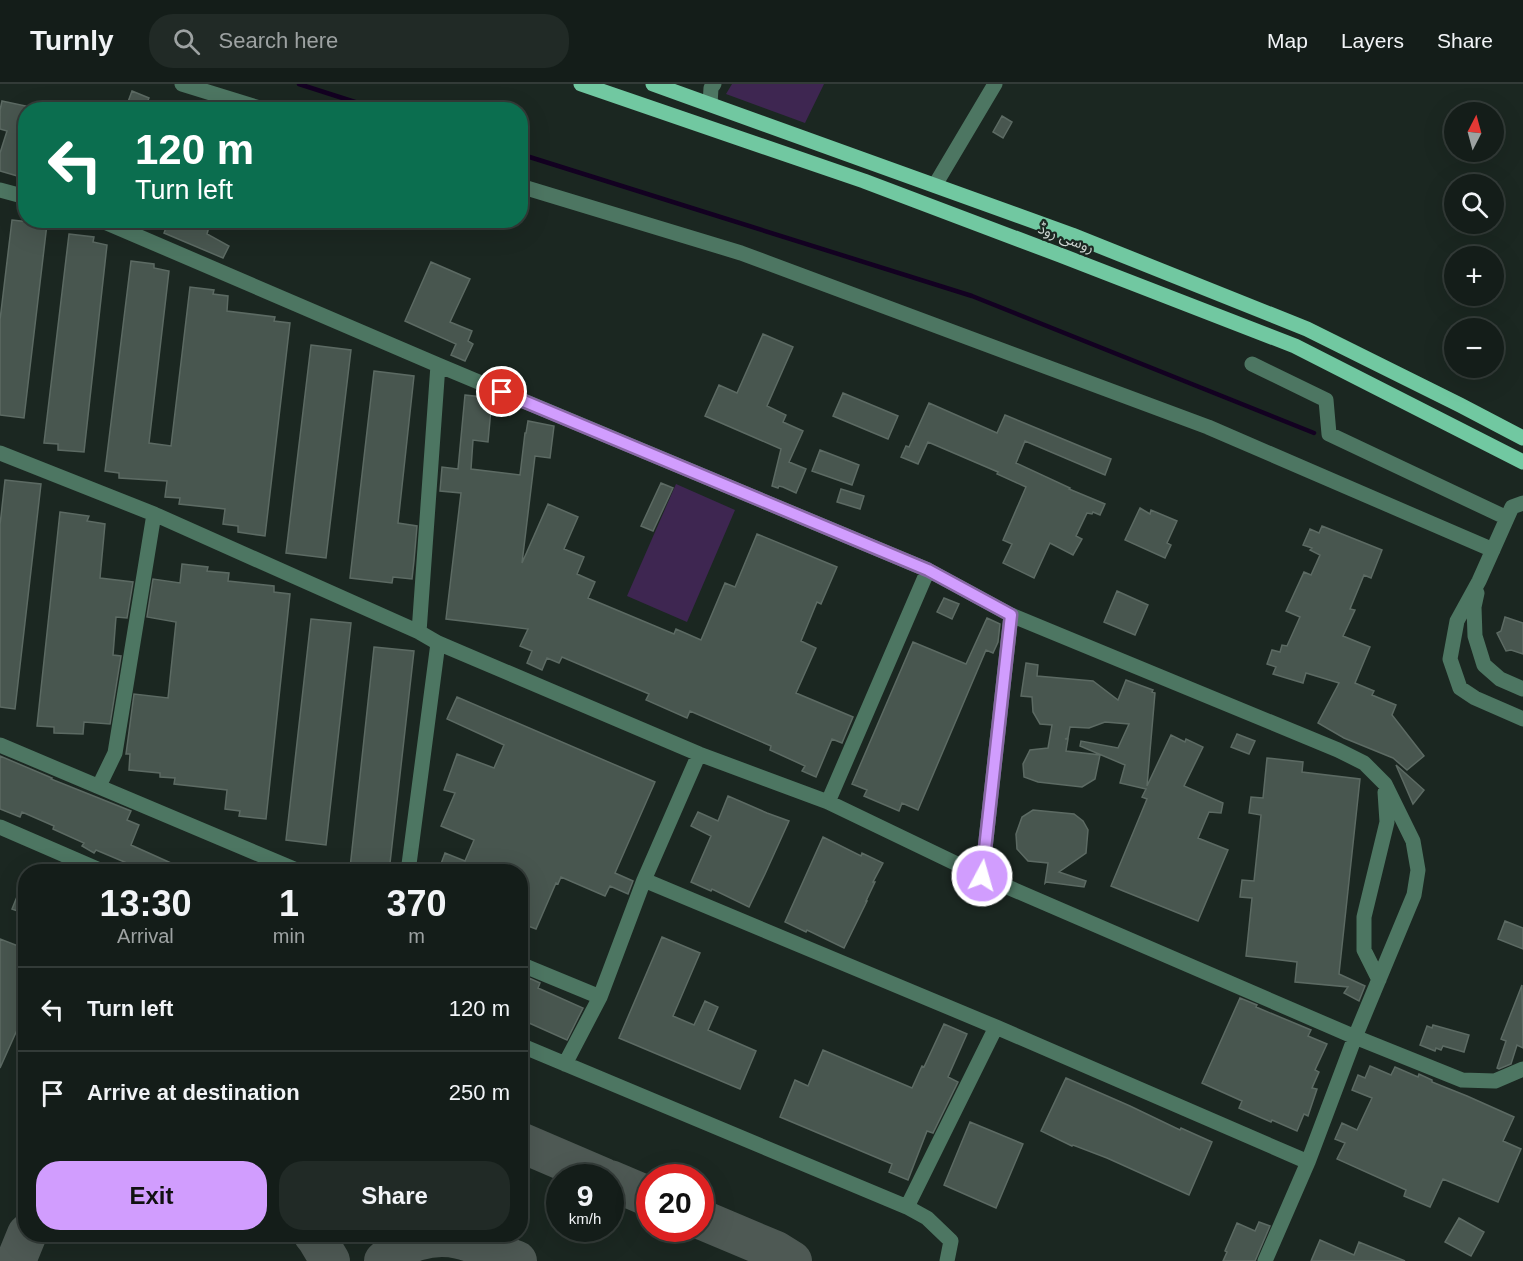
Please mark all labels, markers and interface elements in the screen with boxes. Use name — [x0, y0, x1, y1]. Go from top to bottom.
search box — [149, 14, 569, 68]
text: Turnly — [30, 25, 113, 56]
icon: search — [170, 25, 203, 58]
text: Search here — [218, 28, 338, 53]
text: Map — [1267, 29, 1308, 52]
text: Layers — [1341, 29, 1404, 52]
text: Share — [1437, 29, 1493, 52]
north arrow — [1444, 102, 1504, 162]
map controls — [1444, 102, 1504, 378]
icon: left — [36, 126, 114, 204]
text: 120 m — [135, 126, 254, 173]
button: search — [1444, 174, 1504, 234]
text: Turn left — [135, 175, 233, 205]
street label: روسی روڈ — [1035, 219, 1097, 257]
button: + — [1444, 246, 1504, 306]
button: − — [1444, 318, 1504, 378]
pin — [476, 366, 527, 417]
icon: arrive — [485, 375, 518, 408]
position arrow — [950, 844, 1014, 908]
text: 13:30 — [99, 883, 191, 924]
text: 1 — [279, 883, 299, 924]
text: 370 — [386, 883, 447, 924]
text: Arrival — [117, 925, 174, 947]
text: min — [273, 925, 305, 947]
text: m — [408, 925, 425, 947]
icon: left — [36, 993, 69, 1026]
text: Turn left — [87, 996, 173, 1021]
text: 120 m — [449, 996, 510, 1021]
icon: arrive — [36, 1077, 69, 1110]
text: Arrive at destination — [87, 1080, 300, 1105]
text: 250 m — [449, 1080, 510, 1105]
button: Exit — [36, 1161, 267, 1230]
button: Share — [279, 1161, 510, 1230]
speed limit sign: 20 — [636, 1164, 714, 1242]
text: 9 — [577, 1179, 593, 1212]
text: km/h — [569, 1210, 601, 1227]

